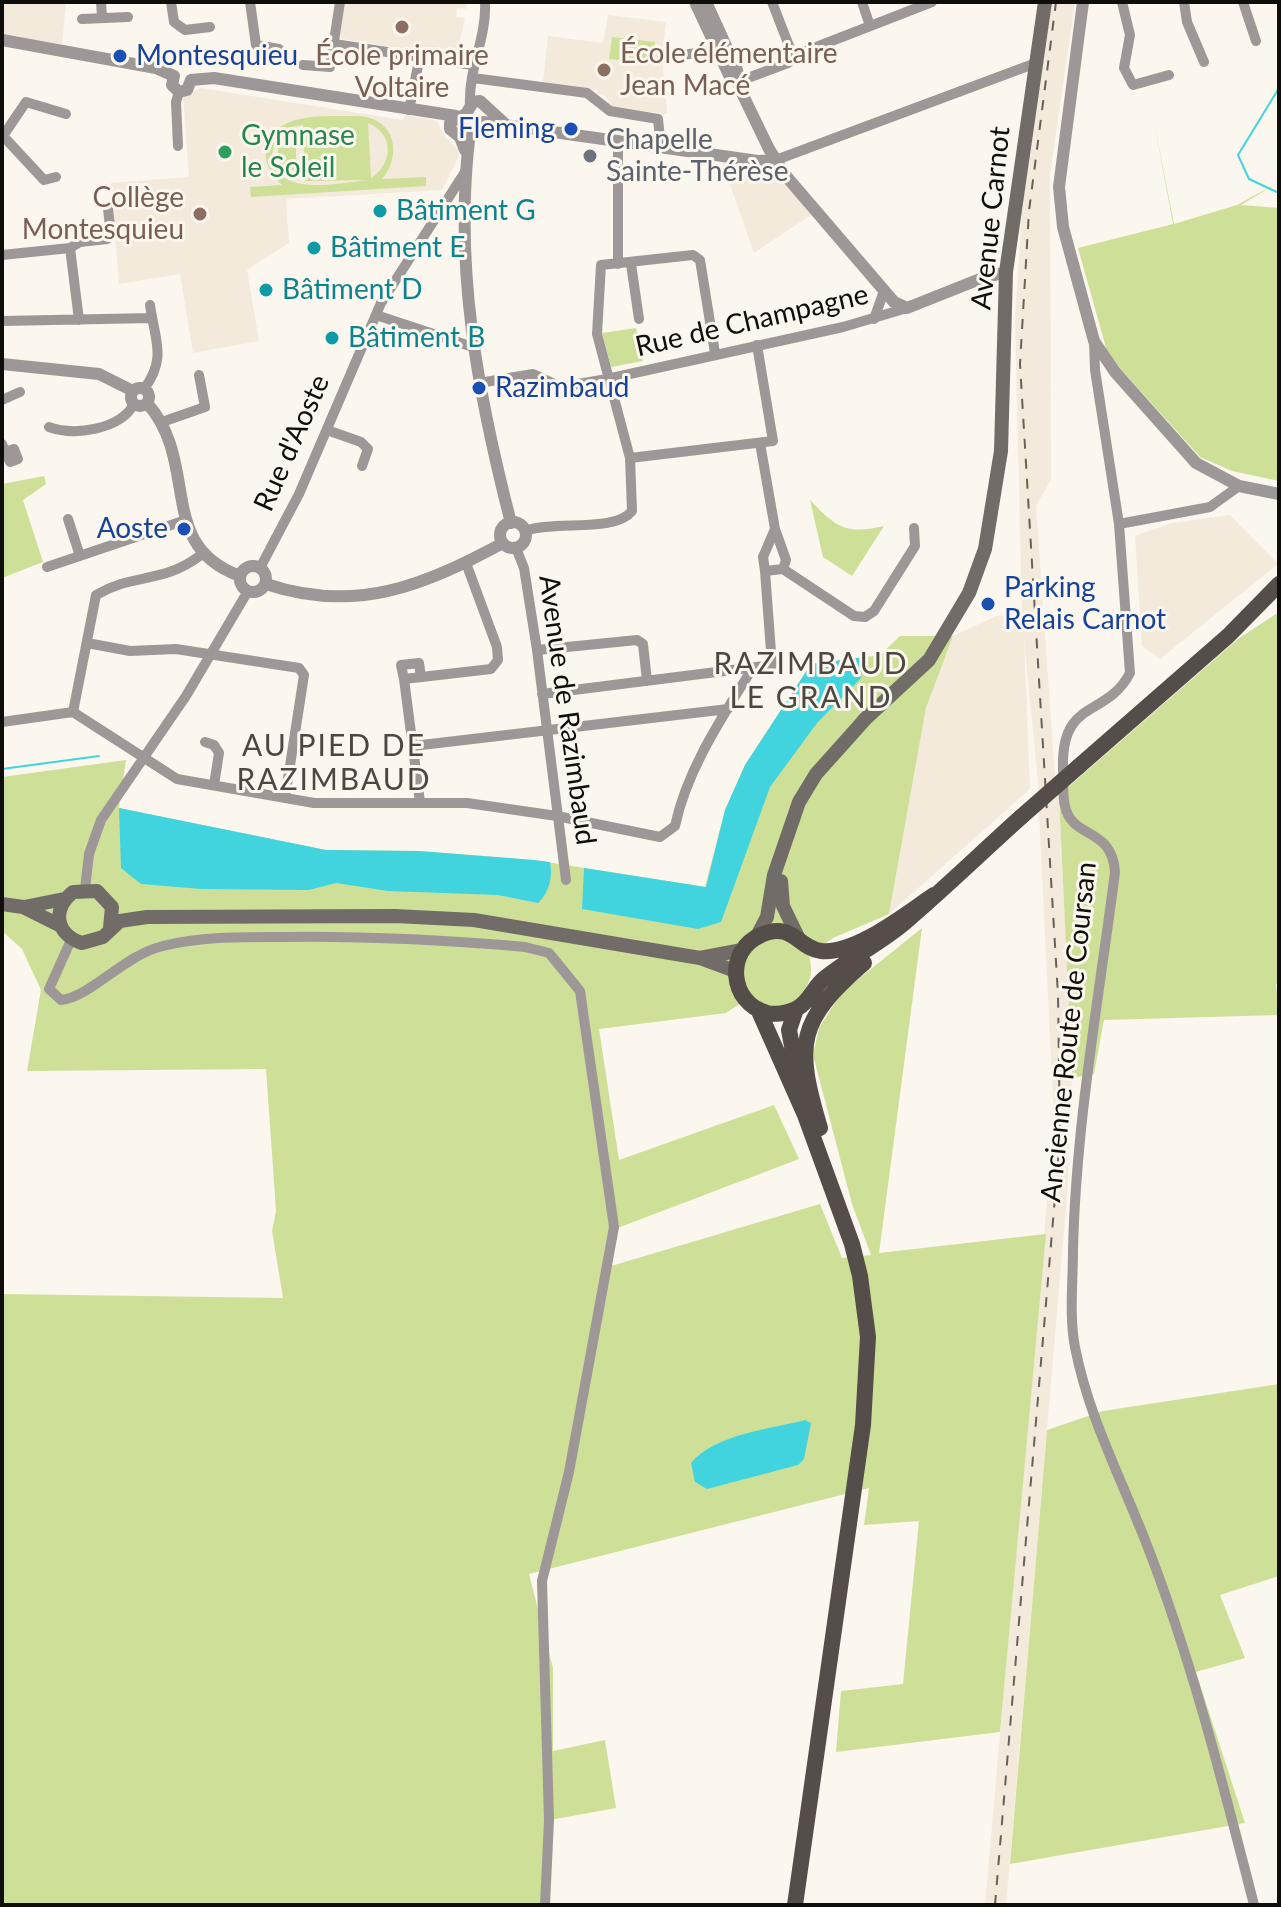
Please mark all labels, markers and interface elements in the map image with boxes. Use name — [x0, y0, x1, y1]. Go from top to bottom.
marker: École primaire Voltaire — [393, 18, 411, 36]
place label: École élémentaire Jean Macé — [620, 37, 838, 103]
place label: Montesquieu — [136, 39, 298, 73]
place label: École primaire Voltaire — [315, 39, 489, 105]
marker: Montesquieu — [111, 47, 129, 65]
marker: École élémentaire Jean Macé — [595, 61, 613, 79]
place label: Fleming — [458, 112, 555, 146]
place label: Gymnase le Soleil — [241, 119, 355, 185]
marker: Fleming — [562, 120, 580, 138]
place label: Chapelle Sainte-Thérèse — [606, 123, 789, 189]
street label: Avenue Carnot — [965, 125, 1017, 311]
marker: Gymnase le Soleil — [216, 143, 234, 161]
marker: Chapelle Sainte-Thérèse — [581, 147, 599, 165]
place label: Collège Montesquieu — [22, 181, 184, 247]
place label: Bâtiment G — [396, 194, 536, 228]
marker: Bâtiment G — [371, 202, 389, 220]
marker: Collège Montesquieu — [191, 205, 209, 223]
place label: Bâtiment E — [330, 231, 465, 265]
marker: Bâtiment E — [305, 239, 323, 257]
place label: Bâtiment D — [282, 273, 423, 307]
street label: Rue de Champagne — [632, 278, 872, 364]
marker: Bâtiment D — [257, 281, 275, 299]
place label: Bâtiment B — [348, 321, 485, 355]
marker: Bâtiment B — [323, 329, 341, 347]
street label: Rue d'Aoste — [247, 370, 337, 516]
place label: Razimbaud — [495, 371, 630, 405]
marker: Razimbaud — [470, 379, 488, 397]
place label: Aoste — [97, 512, 168, 546]
marker: Aoste — [175, 520, 193, 538]
place label: Parking Relais Carnot — [1004, 571, 1166, 637]
street label: Avenue de Razimbaud — [531, 573, 603, 847]
marker: Parking Relais Carnot — [979, 595, 997, 613]
district label: RAZIMBAUD LE GRAND — [713, 646, 909, 716]
district label: AU PIED DE RAZIMBAUD — [236, 728, 432, 798]
street label: Ancienne Route de Coursan — [1034, 860, 1104, 1204]

